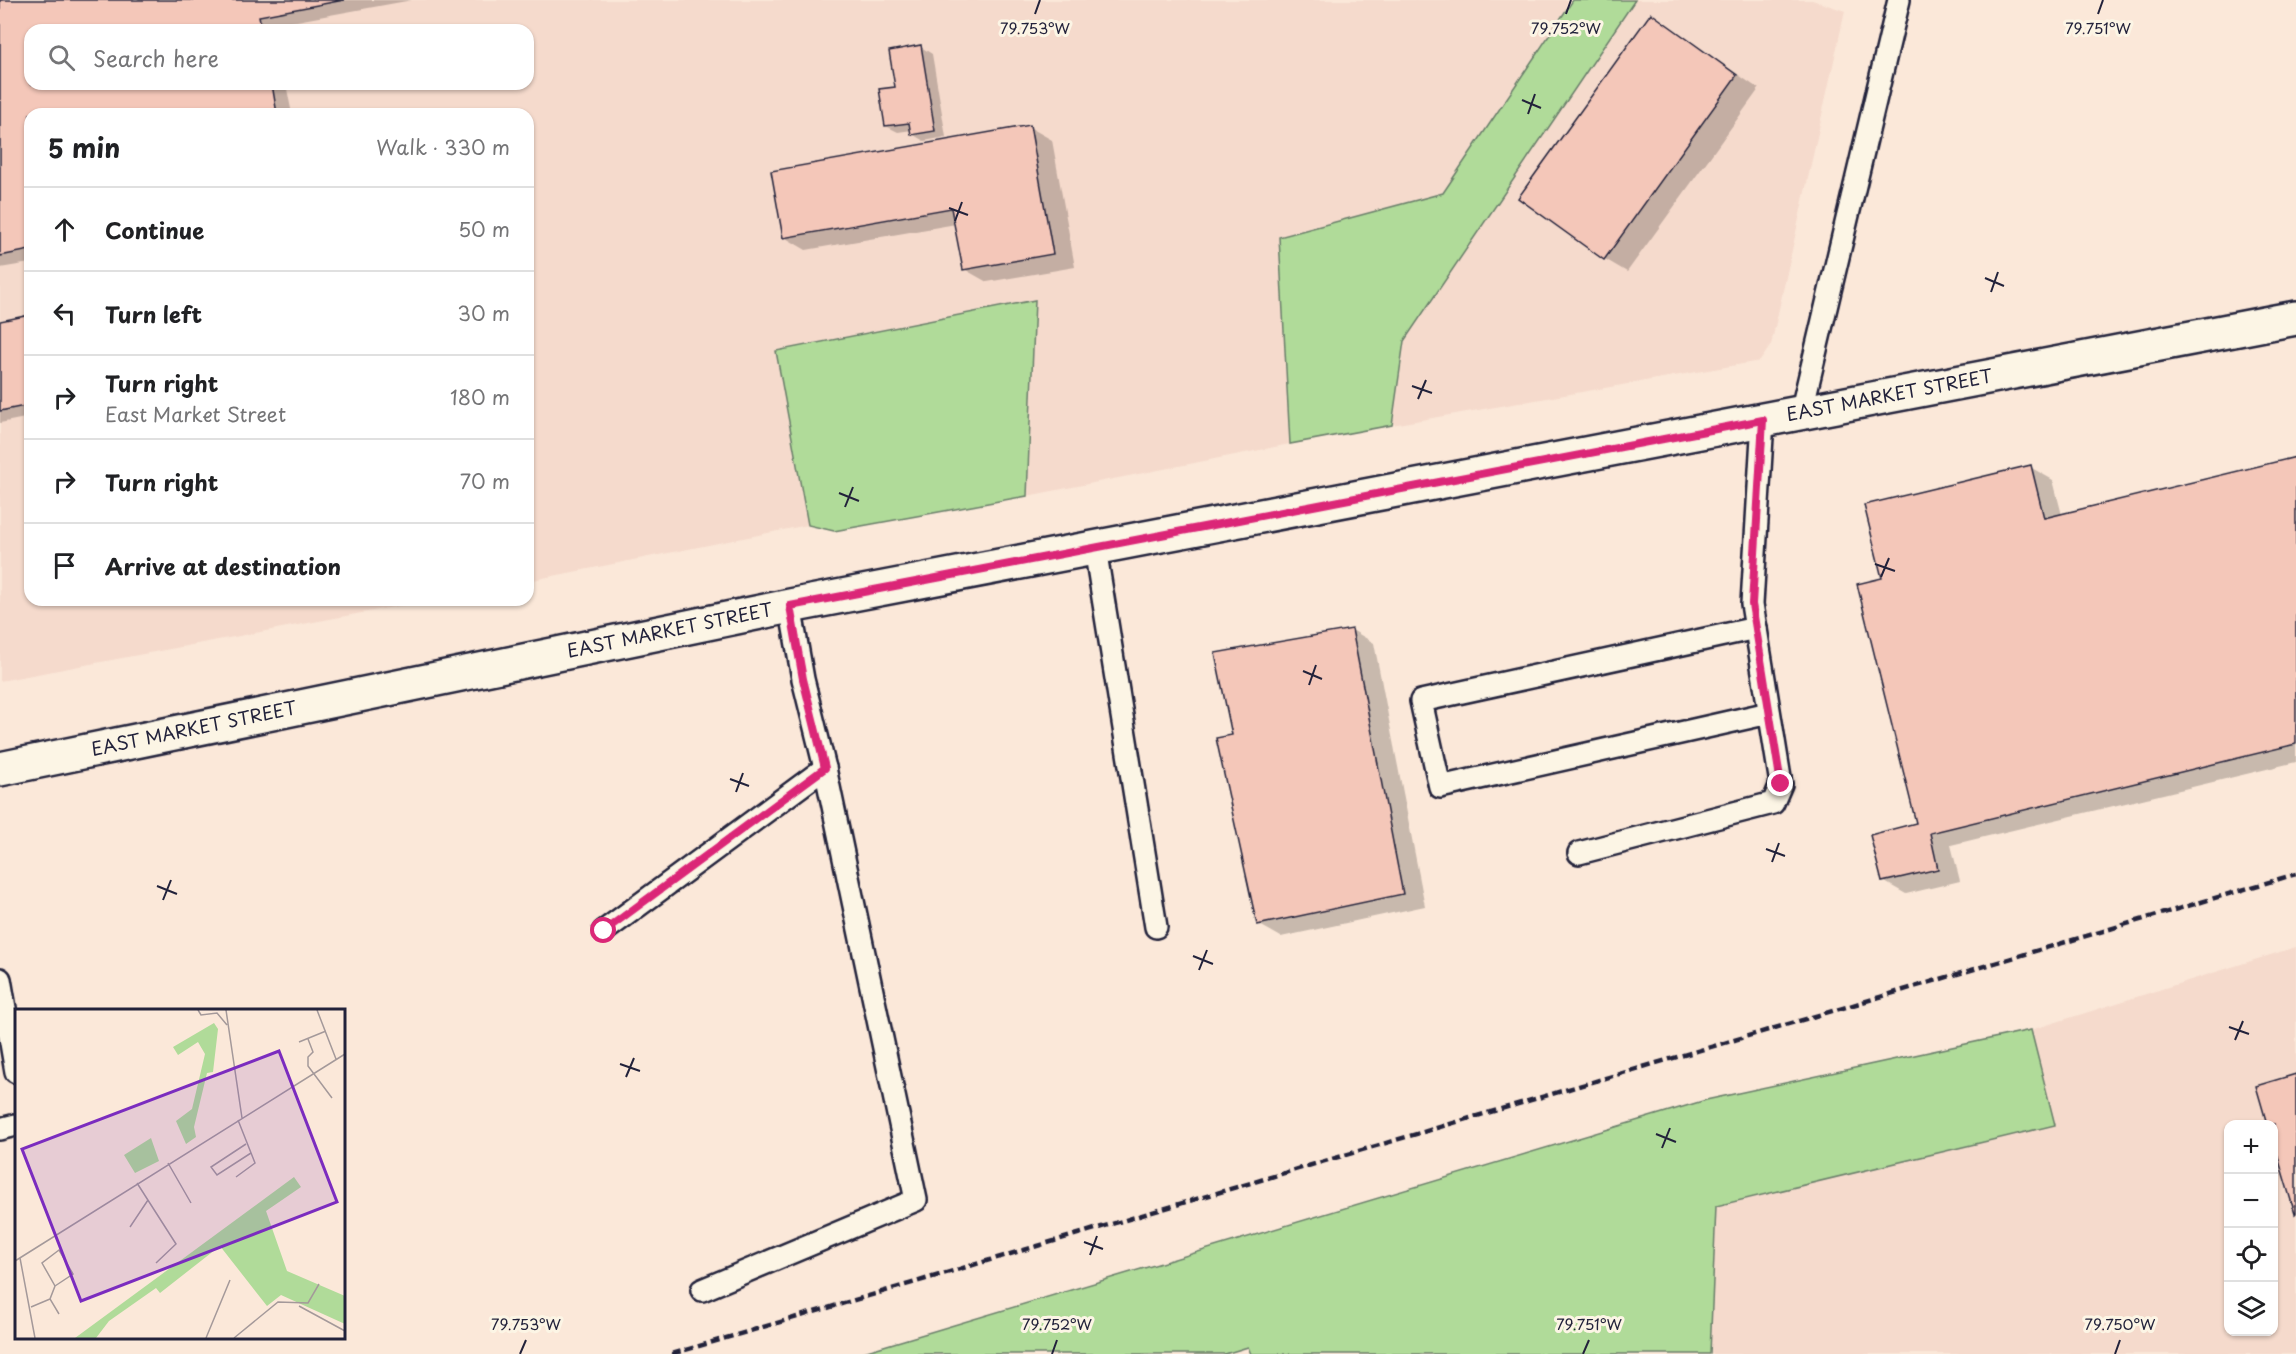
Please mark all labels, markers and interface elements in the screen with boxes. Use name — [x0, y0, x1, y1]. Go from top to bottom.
text: 79.753°W — [1000, 16, 1071, 39]
text: 79.752°W — [1531, 16, 1602, 39]
text: 79.751°W — [2065, 16, 2131, 39]
search box — [24, 24, 534, 90]
icon: search — [45, 41, 78, 74]
text: Search here — [93, 41, 219, 74]
text: 5 min — [48, 128, 120, 167]
text: Walk · 330 m — [376, 132, 510, 162]
icon: ahead — [48, 213, 81, 246]
text: Continue — [105, 213, 204, 246]
text: 50 m — [458, 214, 510, 244]
icon: left — [48, 297, 81, 330]
text: Turn left — [105, 297, 202, 330]
text: 30 m — [457, 298, 510, 328]
street label: EAST MARKET STREET — [1784, 361, 1995, 427]
text: Turn right — [105, 366, 218, 399]
icon: right — [48, 381, 81, 414]
text: 180 m — [450, 382, 510, 412]
text: East Market Street — [105, 399, 286, 429]
icon: right — [48, 465, 81, 498]
text: Turn right — [105, 465, 218, 498]
text: 70 m — [460, 466, 510, 496]
icon: arrive — [48, 549, 81, 582]
text: Arrive at destination — [105, 549, 341, 582]
street label: EAST MARKET STREET — [564, 595, 775, 664]
street label: EAST MARKET STREET — [88, 693, 299, 762]
route end — [1767, 770, 1793, 796]
route start — [590, 917, 616, 943]
inset map — [15, 1009, 345, 1339]
map controls — [2224, 1120, 2278, 1336]
button: + — [2224, 1120, 2278, 1174]
button: − — [2224, 1174, 2278, 1228]
button: locate — [2224, 1228, 2278, 1282]
button: layers — [2224, 1282, 2278, 1336]
text: 79.753°W — [491, 1312, 562, 1335]
text: 79.752°W — [1022, 1312, 1093, 1335]
text: 79.751°W — [1556, 1312, 1622, 1335]
text: 79.750°W — [2085, 1312, 2156, 1335]

